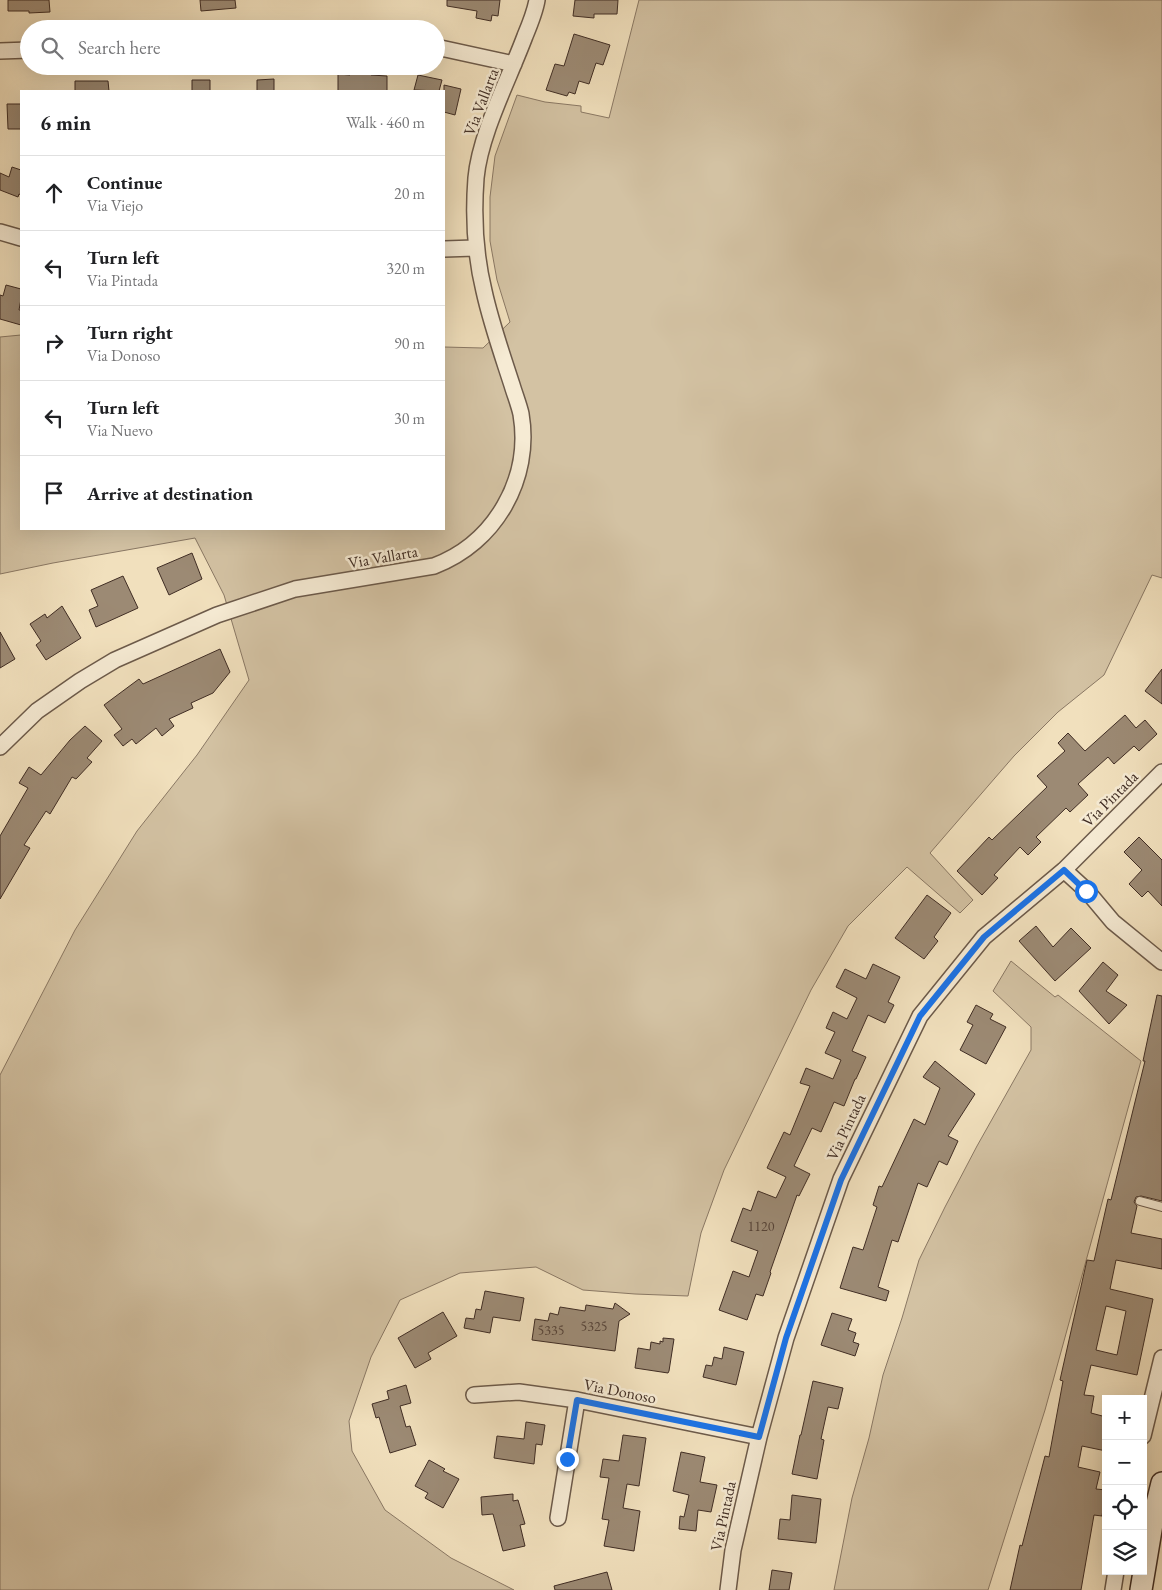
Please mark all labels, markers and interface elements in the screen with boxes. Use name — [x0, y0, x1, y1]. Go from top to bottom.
search box — [20, 20, 445, 75]
icon: search — [38, 34, 66, 62]
text: Search here — [78, 35, 160, 60]
street label: Via Vallarta — [459, 65, 504, 139]
text: 6 min — [40, 109, 91, 136]
text: Walk · 460 m — [346, 112, 425, 133]
text: Continue — [87, 170, 162, 195]
icon: ahead — [40, 179, 68, 207]
text: 20 m — [394, 183, 425, 204]
text: Via Viejo — [87, 195, 143, 216]
text: Turn left — [87, 245, 159, 270]
icon: left — [40, 254, 68, 282]
text: 320 m — [386, 258, 425, 279]
text: Via Pintada — [87, 270, 158, 291]
text: Turn right — [87, 320, 173, 345]
icon: right — [40, 329, 68, 357]
text: 90 m — [394, 333, 425, 354]
text: Via Donoso — [87, 345, 160, 366]
text: Turn left — [87, 395, 159, 420]
icon: left — [40, 404, 68, 432]
text: 30 m — [394, 408, 425, 429]
text: Via Nuevo — [87, 420, 153, 441]
icon: arrive — [40, 479, 68, 507]
text: Arrive at destination — [87, 481, 253, 506]
street label: Via Vallarta — [347, 540, 420, 573]
street label: Via Pintada — [1077, 766, 1143, 832]
route start — [1075, 880, 1098, 903]
street label: Via Pintada — [821, 1090, 871, 1164]
house number: 1120 — [748, 1217, 775, 1235]
house number: 5325 — [581, 1317, 607, 1335]
house number: 5335 — [538, 1321, 564, 1339]
street label: Via Donoso — [582, 1374, 658, 1408]
map controls — [1102, 1395, 1147, 1575]
button: + — [1102, 1395, 1147, 1440]
button: − — [1102, 1440, 1147, 1485]
route end — [556, 1448, 579, 1471]
street label: Via Pintada — [705, 1478, 741, 1553]
button: locate — [1102, 1485, 1147, 1530]
button: layers — [1102, 1530, 1147, 1575]

